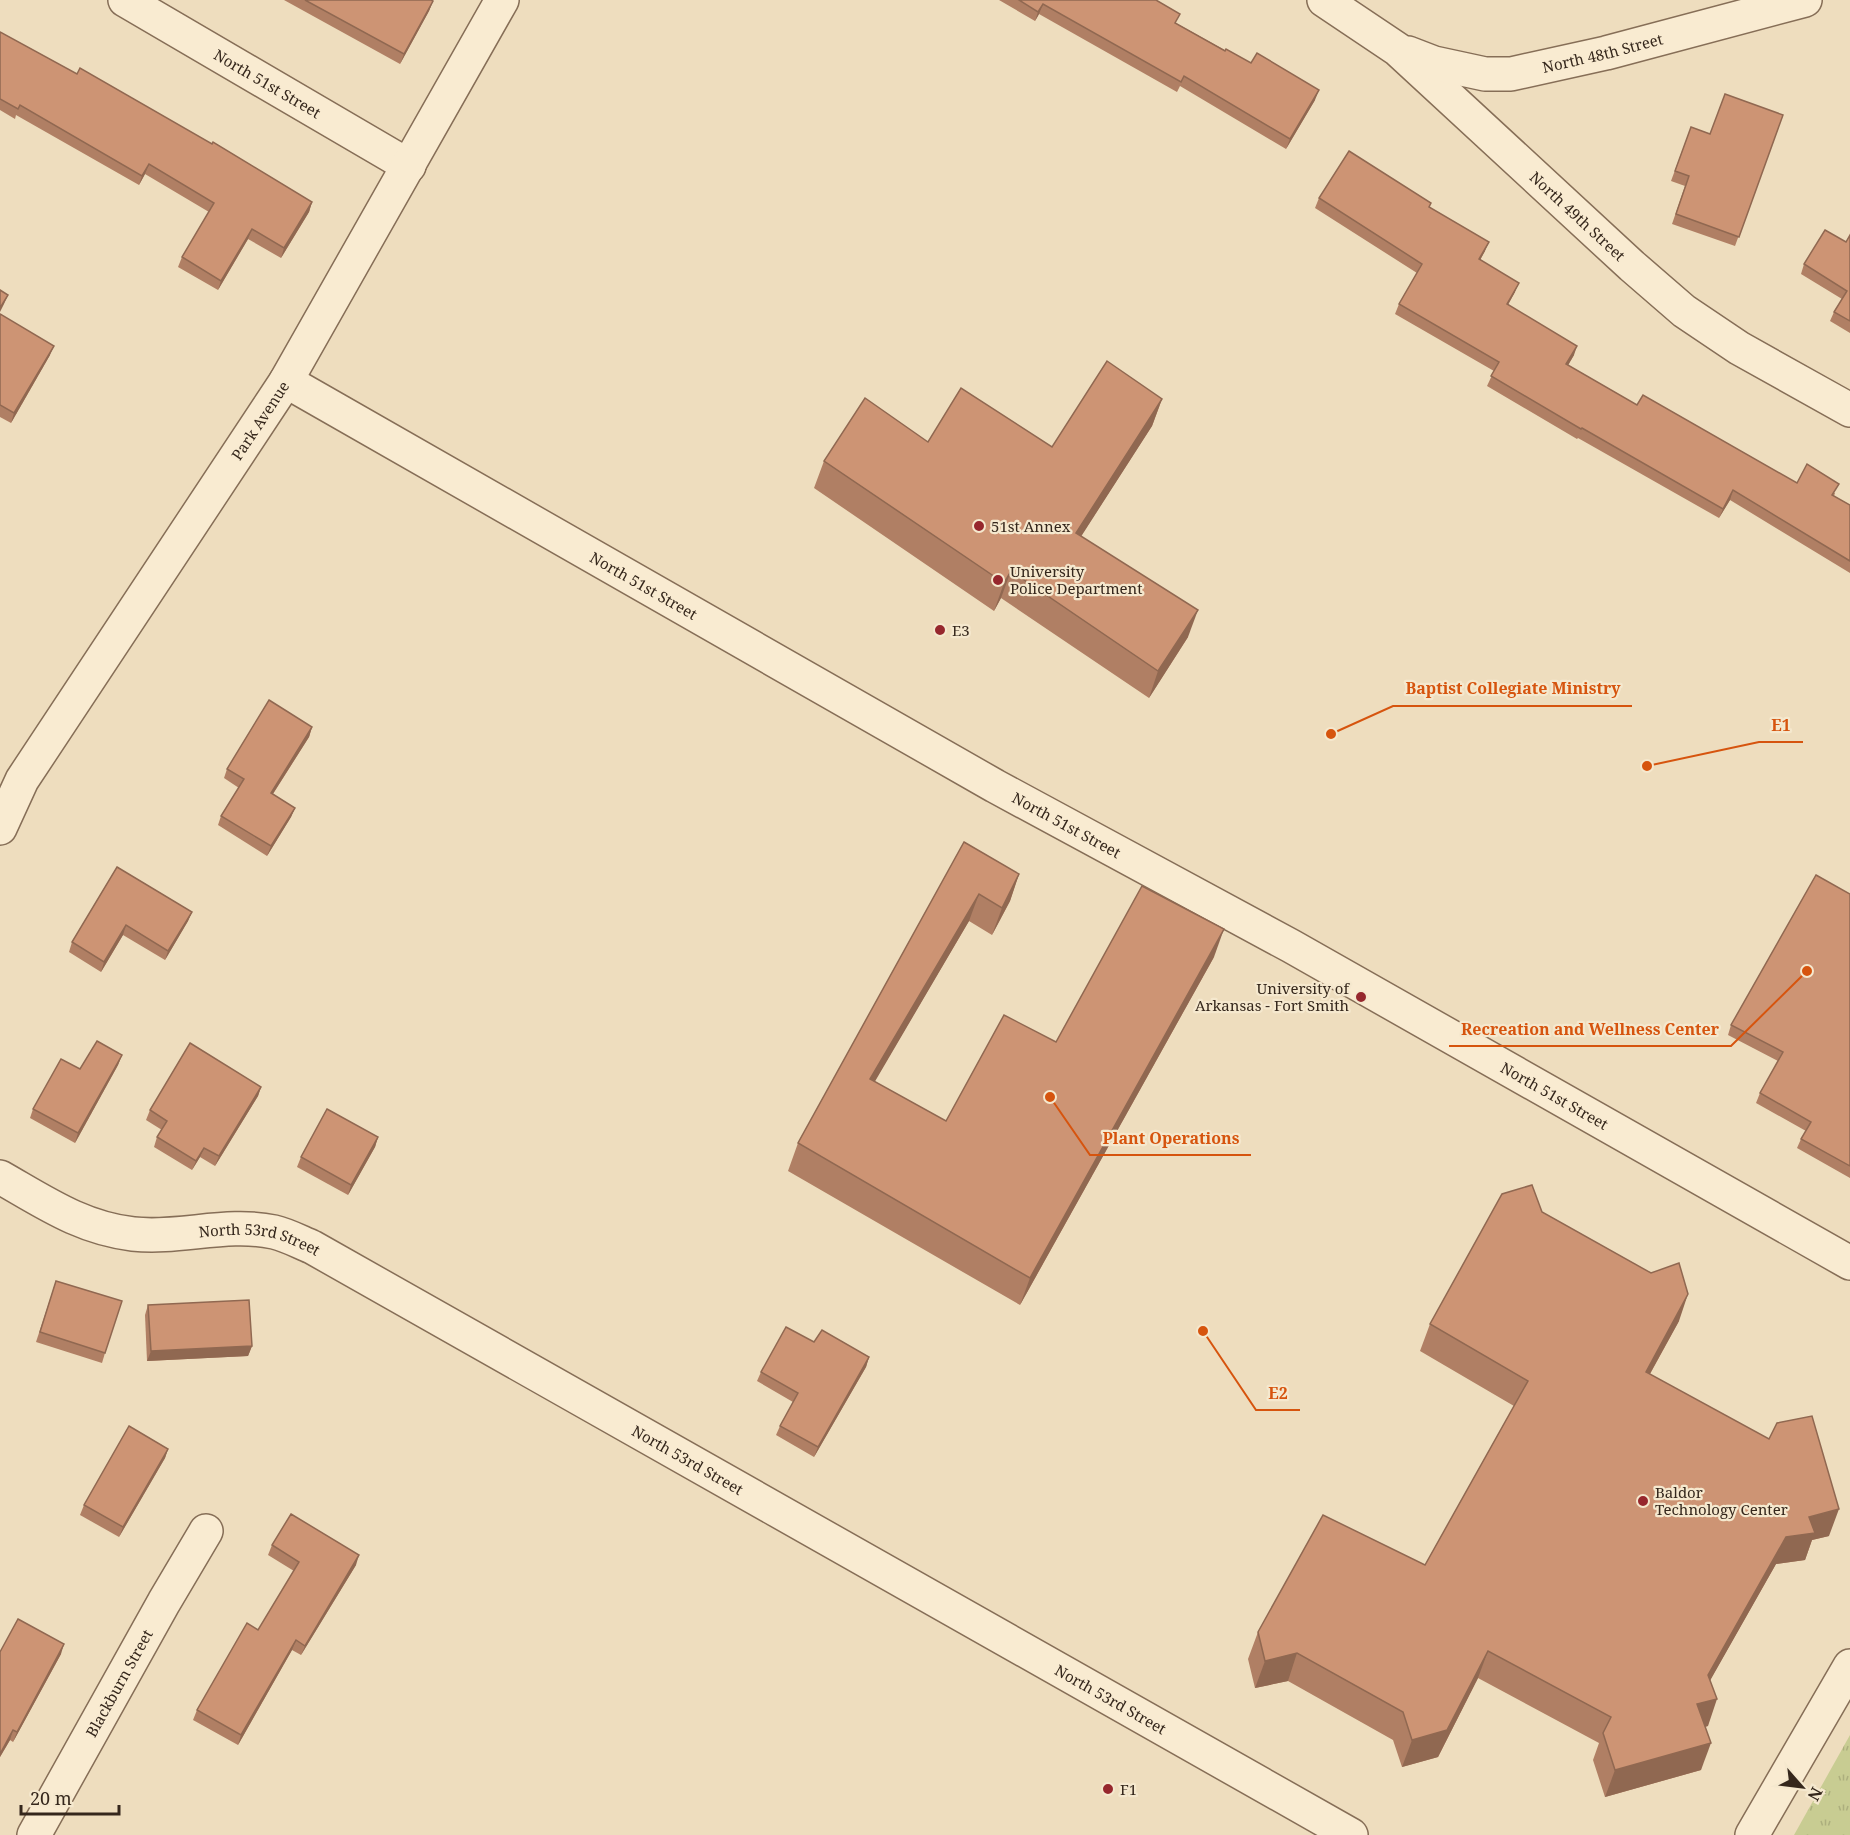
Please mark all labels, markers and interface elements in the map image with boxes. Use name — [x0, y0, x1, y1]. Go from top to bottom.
street label: North 48th Street — [1540, 28, 1665, 77]
street label: North 51st Street — [210, 44, 325, 122]
street label: North 49th Street — [1526, 167, 1630, 265]
street label: Park Avenue — [227, 377, 293, 464]
place label: 51st Annex — [991, 516, 1071, 536]
marker: 51st Annex — [972, 519, 986, 533]
street label: North 51st Street — [586, 547, 701, 624]
place label: University Police Department — [1010, 561, 1143, 598]
marker: University Police Department — [991, 573, 1005, 587]
place label: E3 — [952, 620, 970, 640]
marker: E3 — [933, 623, 947, 637]
callout: Baptist Collegiate Ministry — [1393, 672, 1632, 706]
text: Baptist Collegiate Ministry — [1405, 677, 1621, 699]
callout: E1 — [1759, 708, 1803, 742]
text: E1 — [1771, 714, 1791, 736]
street label: North 51st Street — [1009, 787, 1124, 862]
place label: University of Arkansas - Fort Smith — [1195, 978, 1350, 1015]
marker: University of Arkansas - Fort Smith — [1354, 990, 1368, 1004]
callout: Recreation and Wellness Center — [1449, 1012, 1731, 1046]
text: Recreation and Wellness Center — [1461, 1018, 1720, 1040]
street label: North 51st Street — [1497, 1057, 1612, 1134]
callout: Plant Operations — [1090, 1121, 1251, 1155]
text: Plant Operations — [1103, 1127, 1240, 1149]
street label: North 53rd Street — [198, 1219, 324, 1260]
callout: E2 — [1256, 1376, 1300, 1410]
text: E2 — [1268, 1382, 1288, 1404]
street label: North 53rd Street — [629, 1420, 747, 1499]
place label: Baldor Technology Center — [1655, 1482, 1788, 1519]
marker: Baldor Technology Center — [1636, 1494, 1650, 1508]
street label: Blackburn Street — [81, 1626, 157, 1740]
street label: North 53rd Street — [1051, 1660, 1170, 1738]
north arrow — [1772, 1757, 1832, 1817]
scale bar — [21, 1778, 118, 1816]
place label: F1 — [1120, 1779, 1137, 1799]
marker: F1 — [1101, 1782, 1115, 1796]
text: N — [1802, 1783, 1828, 1805]
text: 20 m — [30, 1786, 72, 1810]

